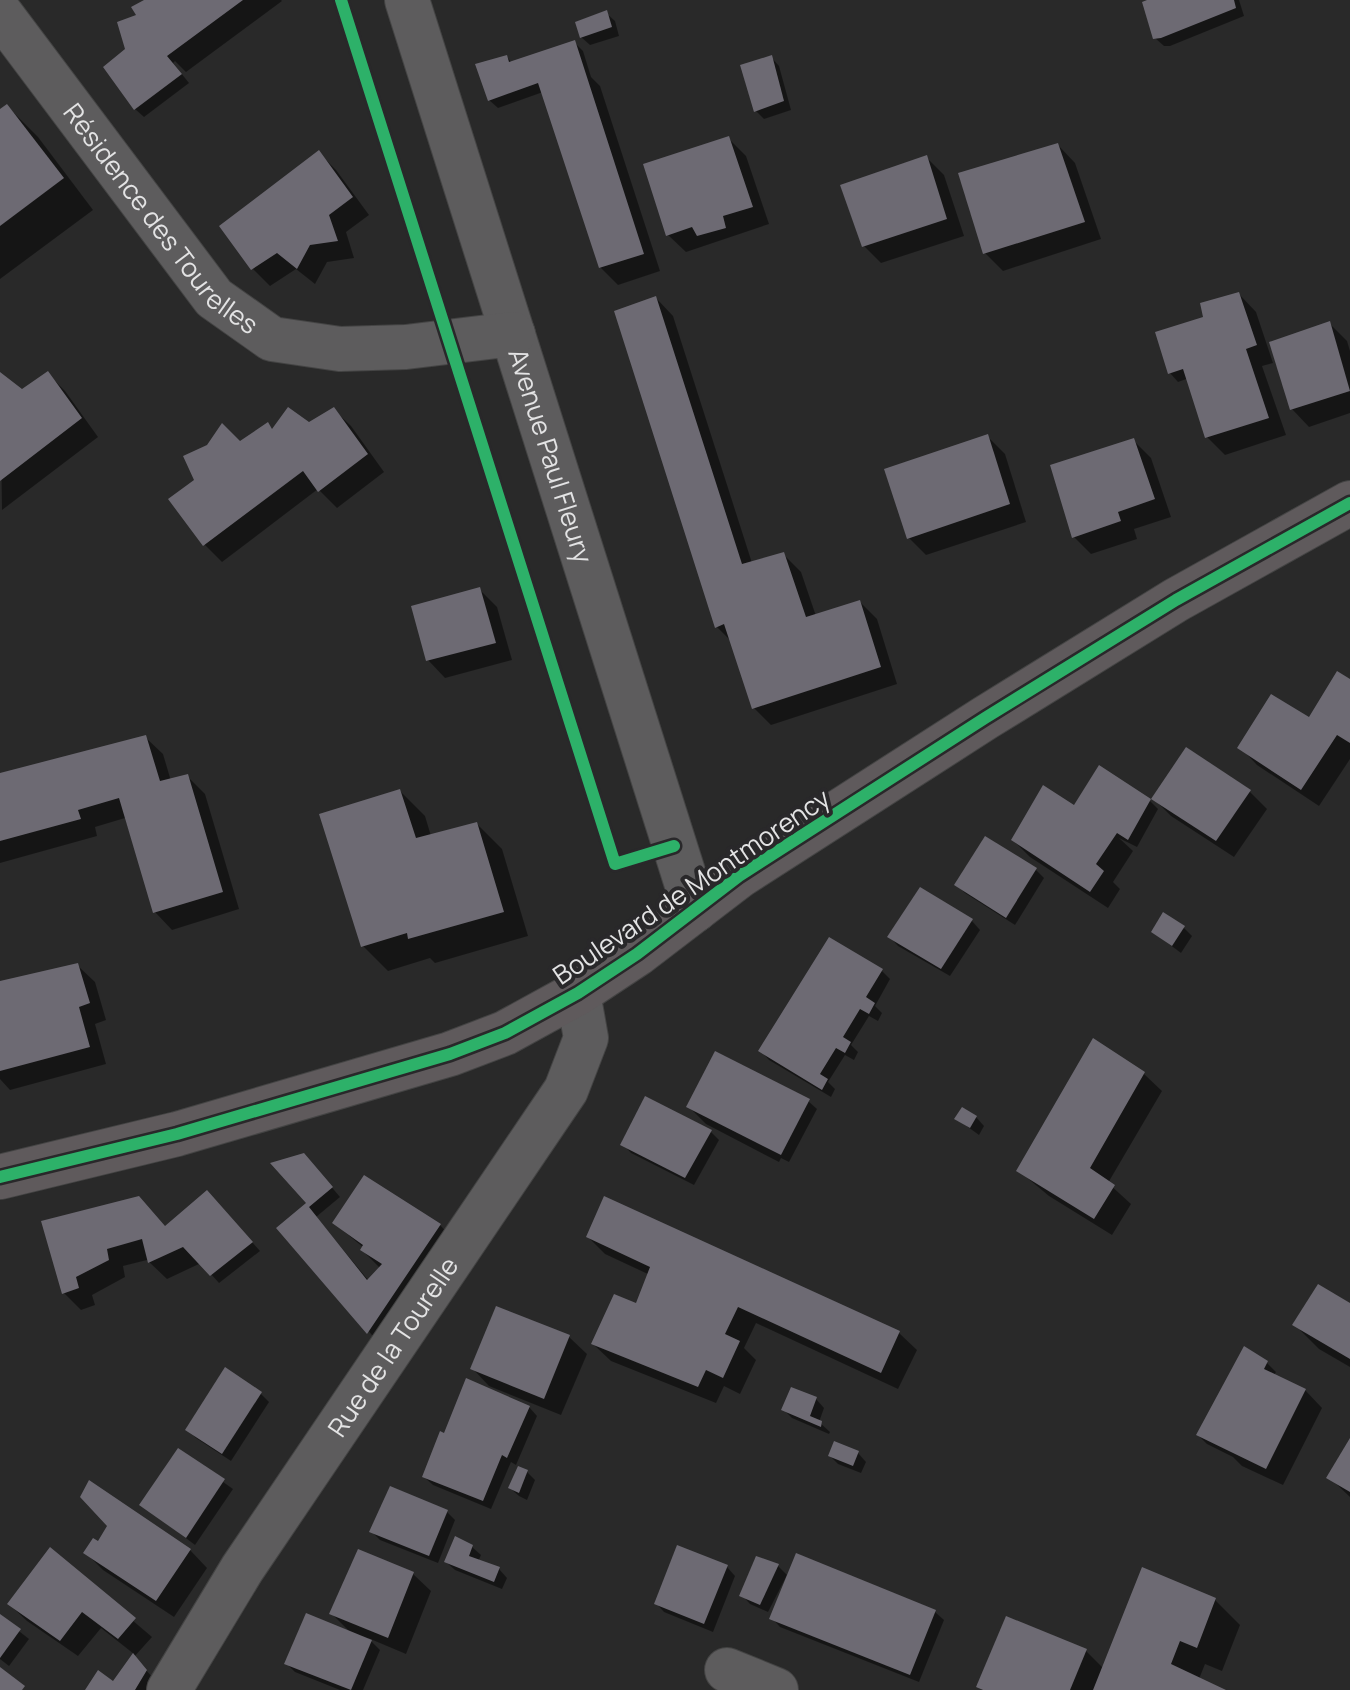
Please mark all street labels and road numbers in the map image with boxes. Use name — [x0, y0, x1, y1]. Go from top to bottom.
street label: Résidence des Tourelles — [56, 96, 266, 342]
street label: Avenue Paul Fleury — [500, 344, 602, 568]
street label: Boulevard de Montmorency — [545, 779, 837, 992]
street label: Rue de la Tourelle — [319, 1249, 466, 1443]

